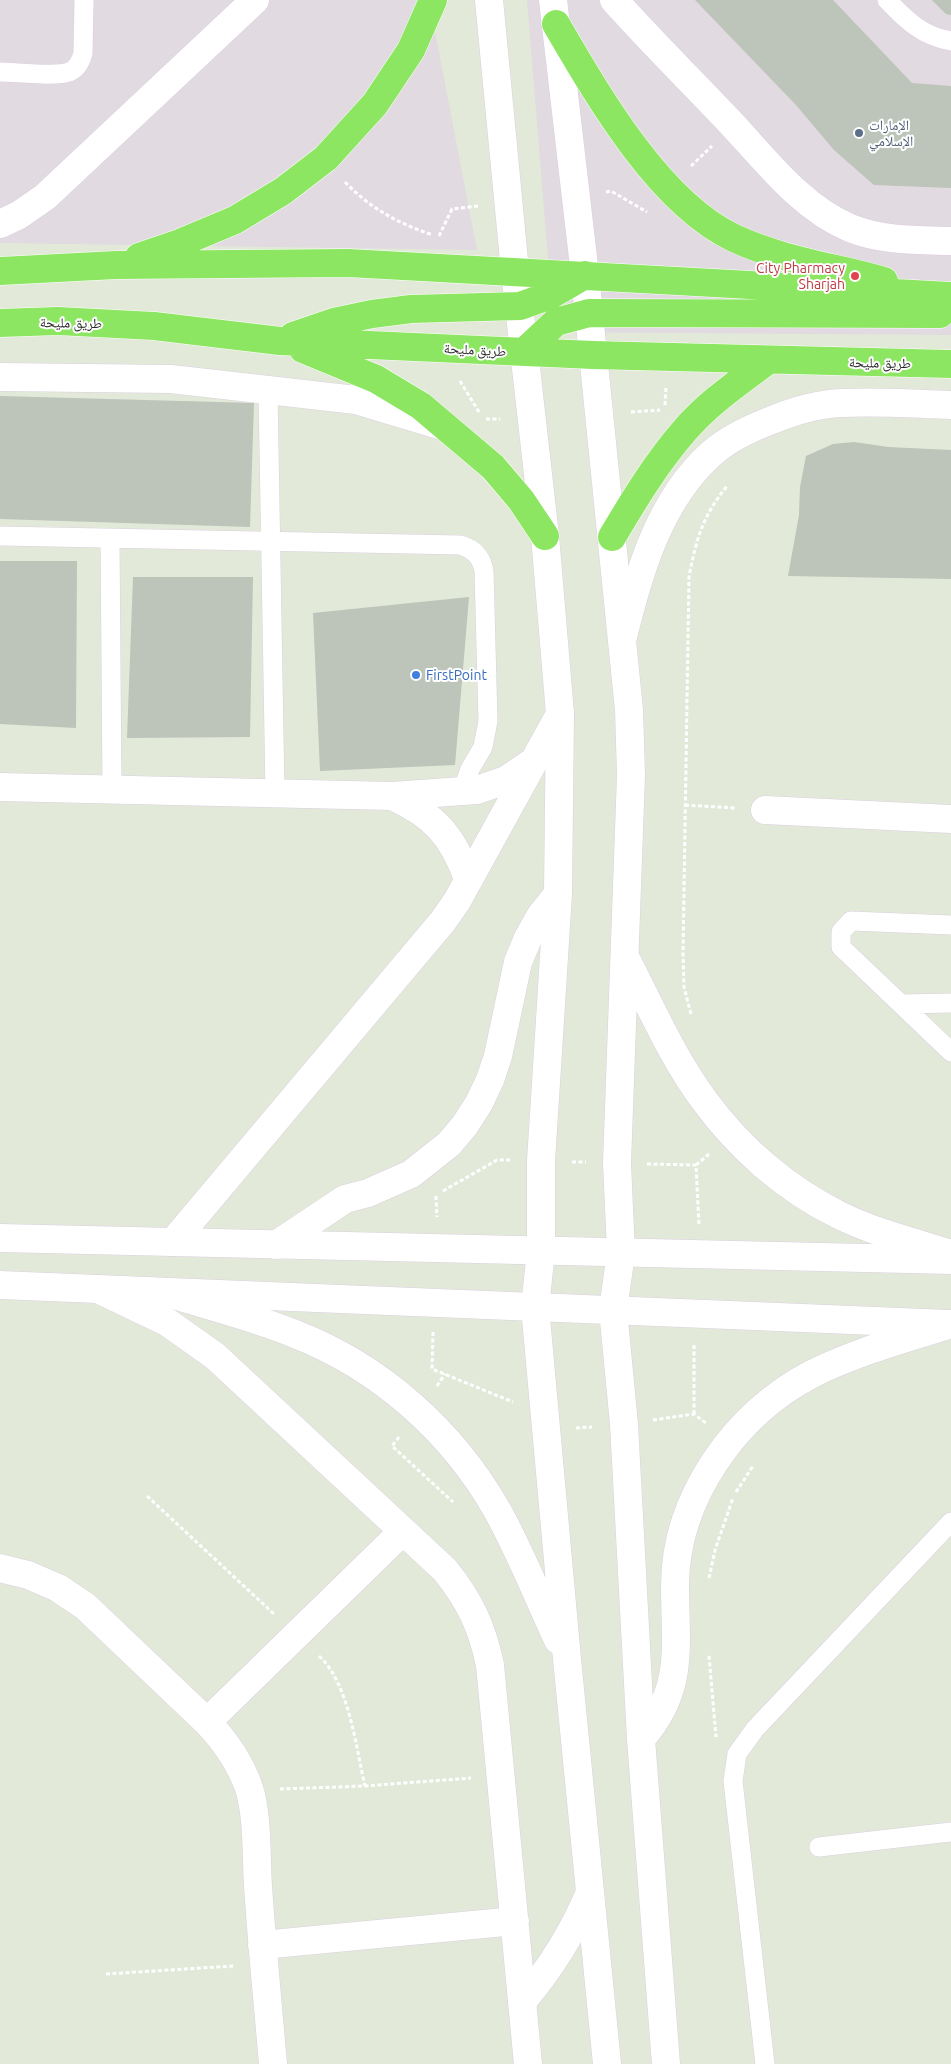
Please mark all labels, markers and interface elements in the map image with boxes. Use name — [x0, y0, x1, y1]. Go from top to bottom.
place label: الإمارات الإسلامي — [869, 117, 913, 150]
marker: الإمارات الإسلامي — [853, 127, 865, 139]
place label: City Pharmacy Sharjah — [756, 260, 845, 292]
marker: City Pharmacy Sharjah — [849, 270, 861, 282]
street label: طريق مليحة — [40, 314, 102, 332]
street label: طريق مليحة — [443, 340, 507, 360]
street label: طريق مليحة — [849, 354, 911, 372]
place label: FirstPoint — [426, 667, 487, 683]
marker: FirstPoint — [410, 669, 422, 681]

